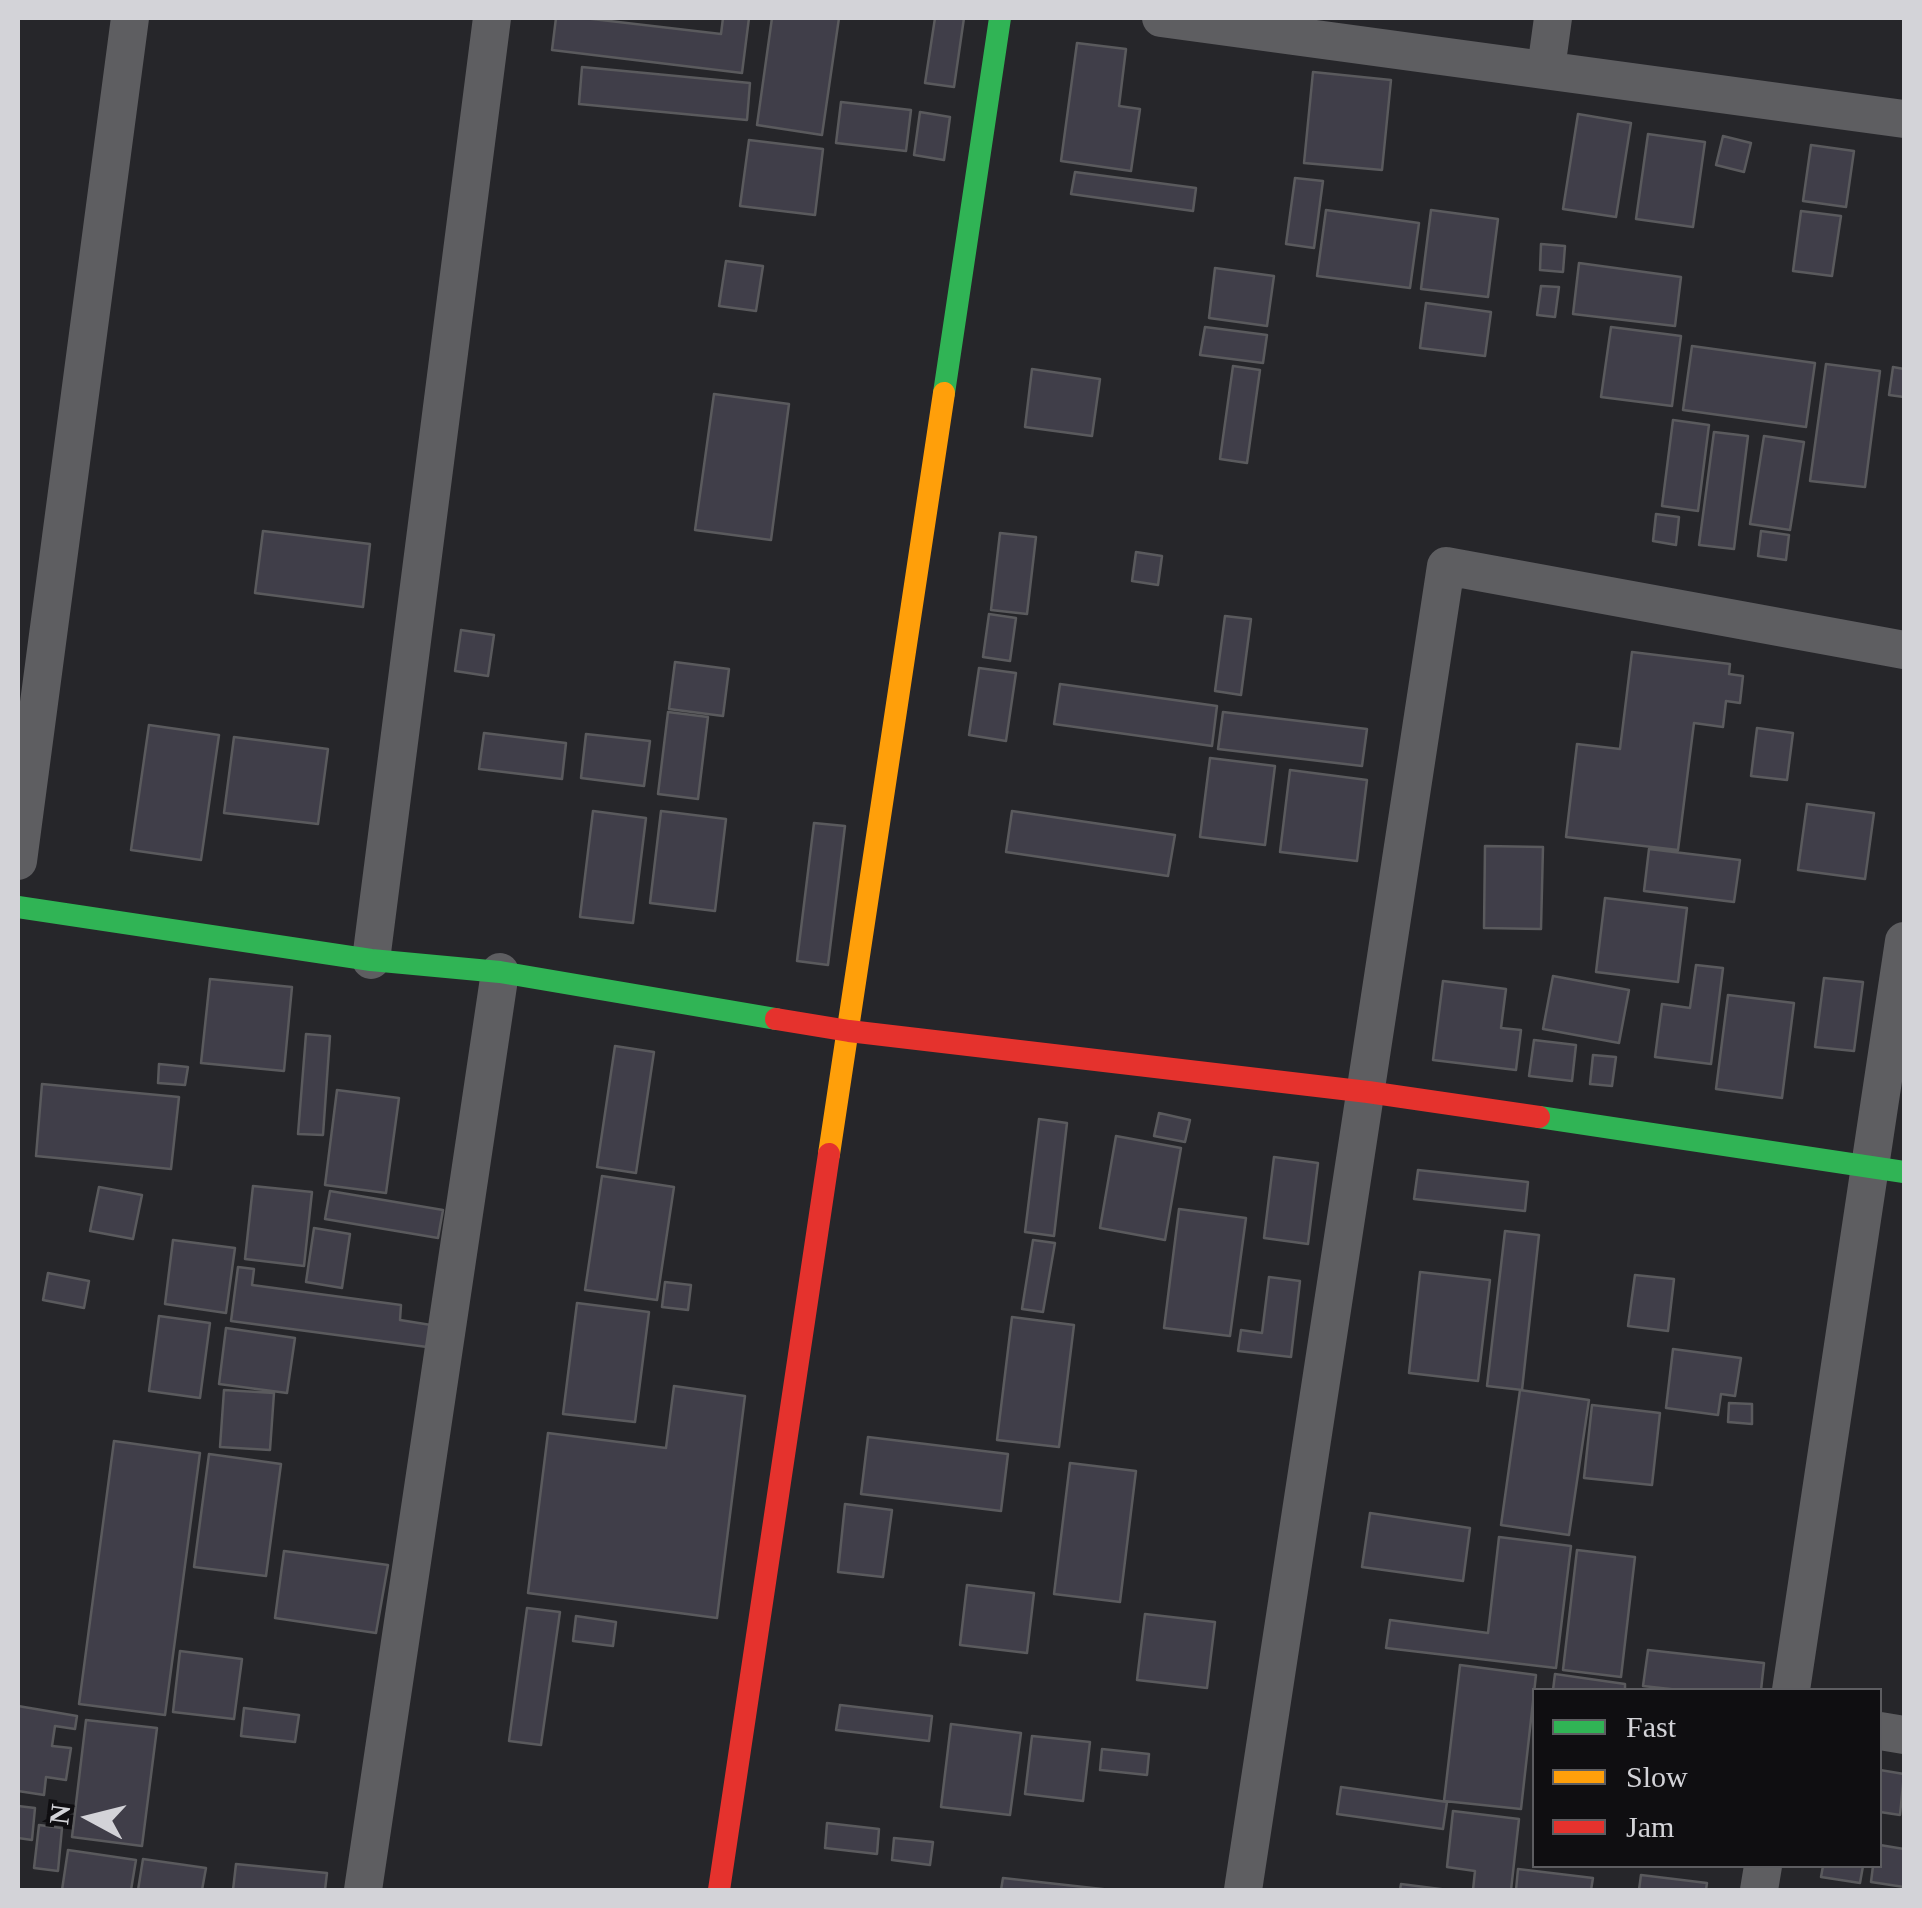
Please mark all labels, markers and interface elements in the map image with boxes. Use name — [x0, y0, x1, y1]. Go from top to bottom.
legend — [1532, 1688, 1882, 1868]
text: Fast — [1626, 1710, 1676, 1743]
text: Slow — [1626, 1760, 1688, 1793]
north arrow — [40, 1768, 140, 1868]
text: N — [43, 1802, 76, 1826]
text: Jam — [1626, 1810, 1674, 1843]

